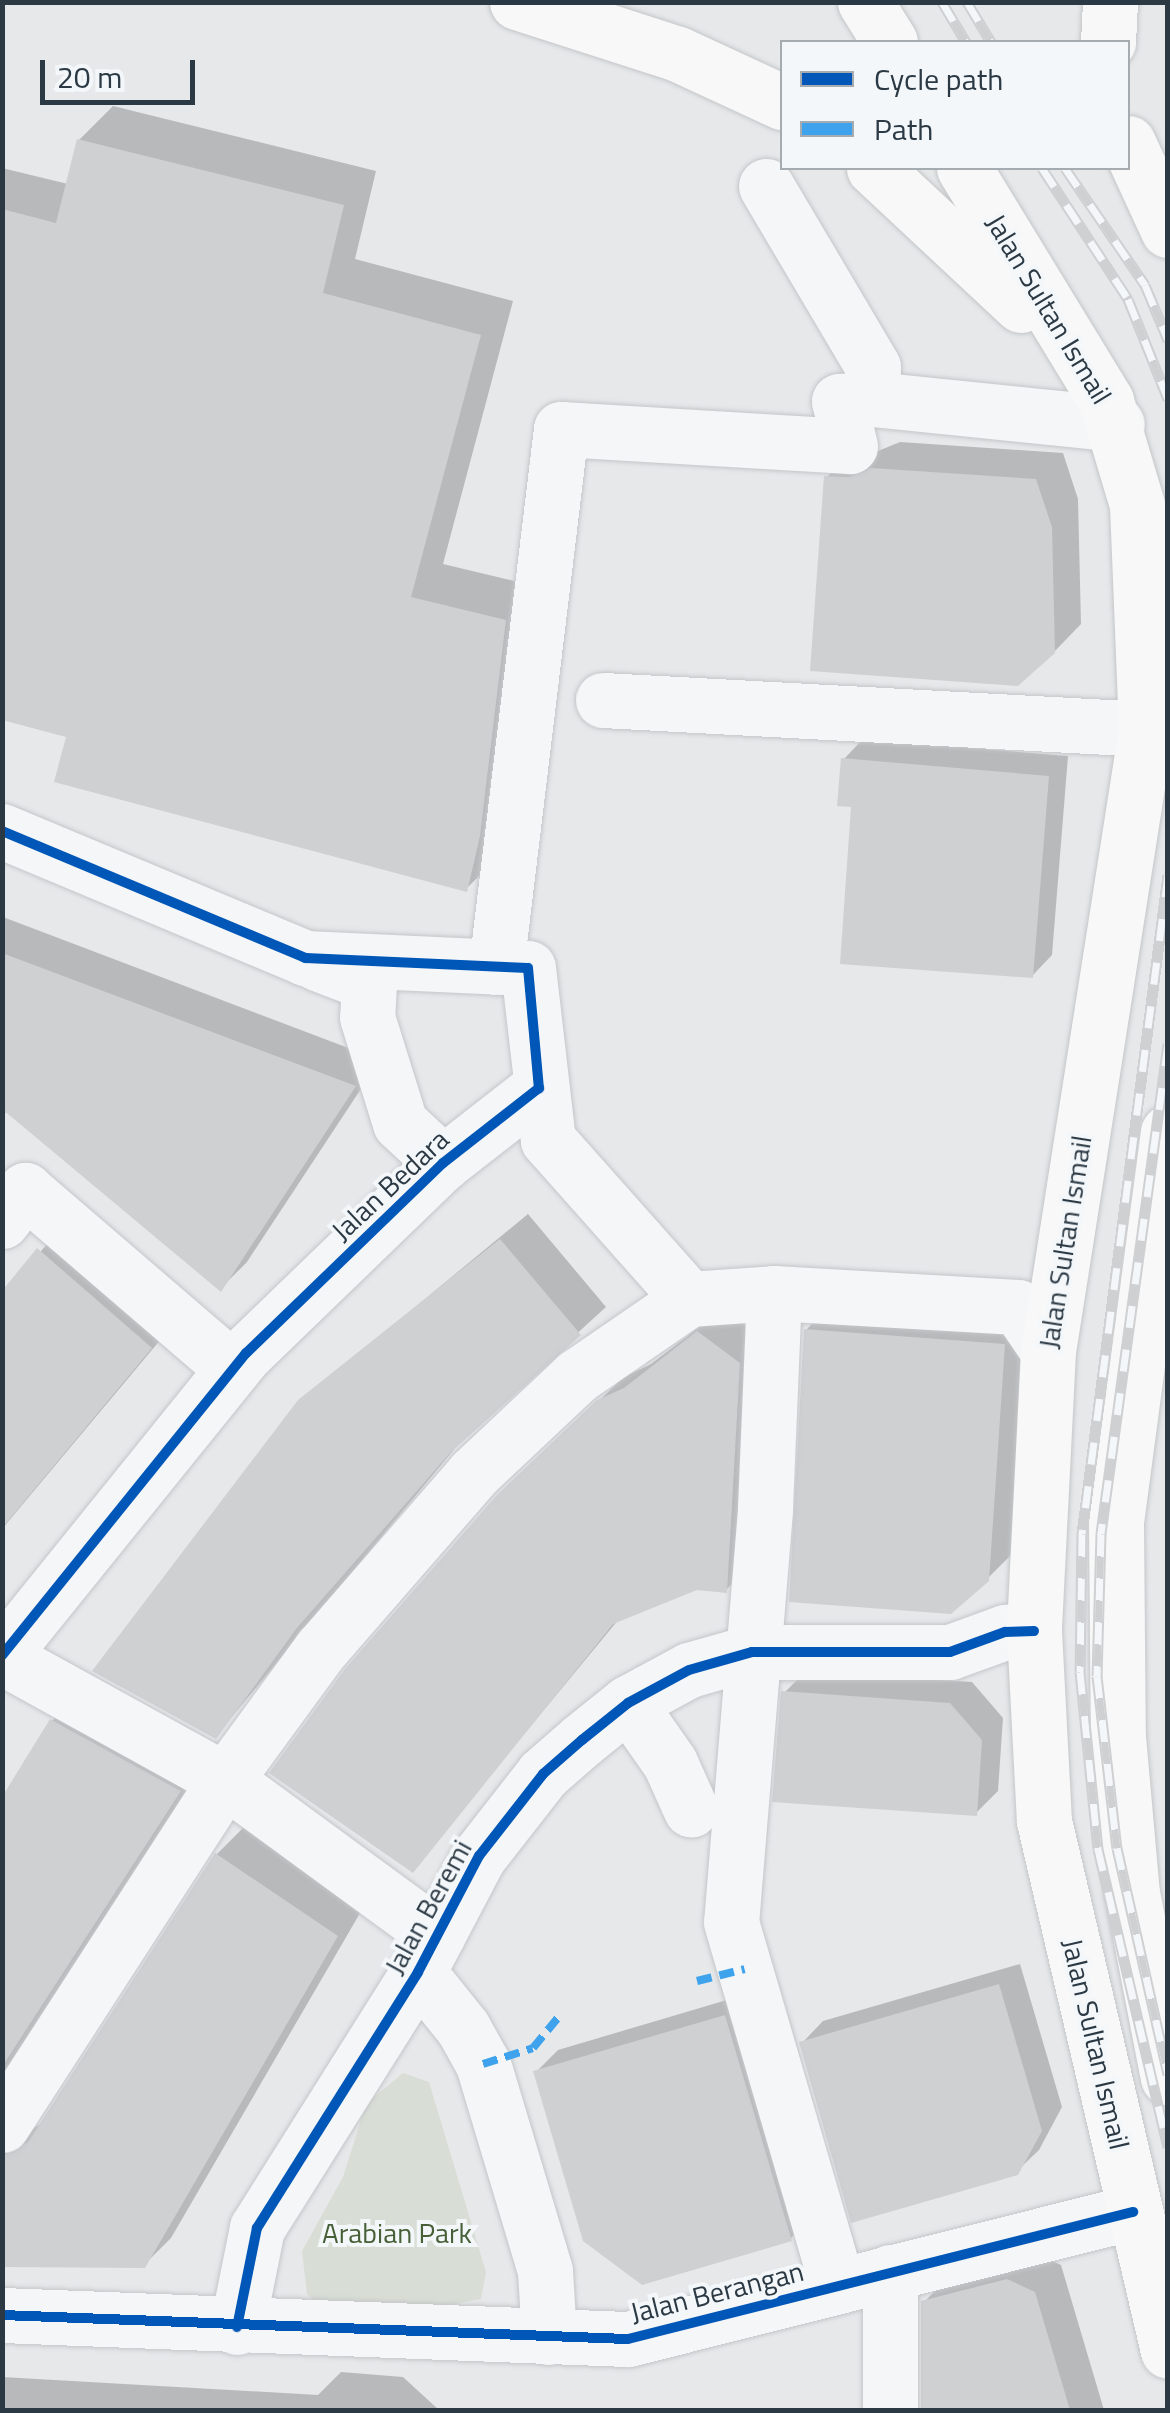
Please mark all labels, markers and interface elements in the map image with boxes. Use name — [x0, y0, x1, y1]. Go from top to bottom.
scale bar — [45, 40, 200, 102]
legend — [780, 40, 1130, 170]
text: 20 m — [57, 54, 122, 100]
text: Cycle path — [874, 56, 1003, 102]
text: Path — [874, 106, 933, 152]
street label: Jalan Sultan Ismail — [979, 208, 1119, 410]
street label: Jalan Bedara — [325, 1122, 455, 1248]
street label: Jalan Sultan Ismail — [1032, 1133, 1098, 1351]
street label: Jalan Beremi — [377, 1834, 479, 1980]
street label: Jalan Sultan Ismail — [1055, 1935, 1137, 2153]
park label: Arabian Park — [322, 2216, 472, 2250]
street label: Jalan Berangan — [627, 2254, 807, 2330]

